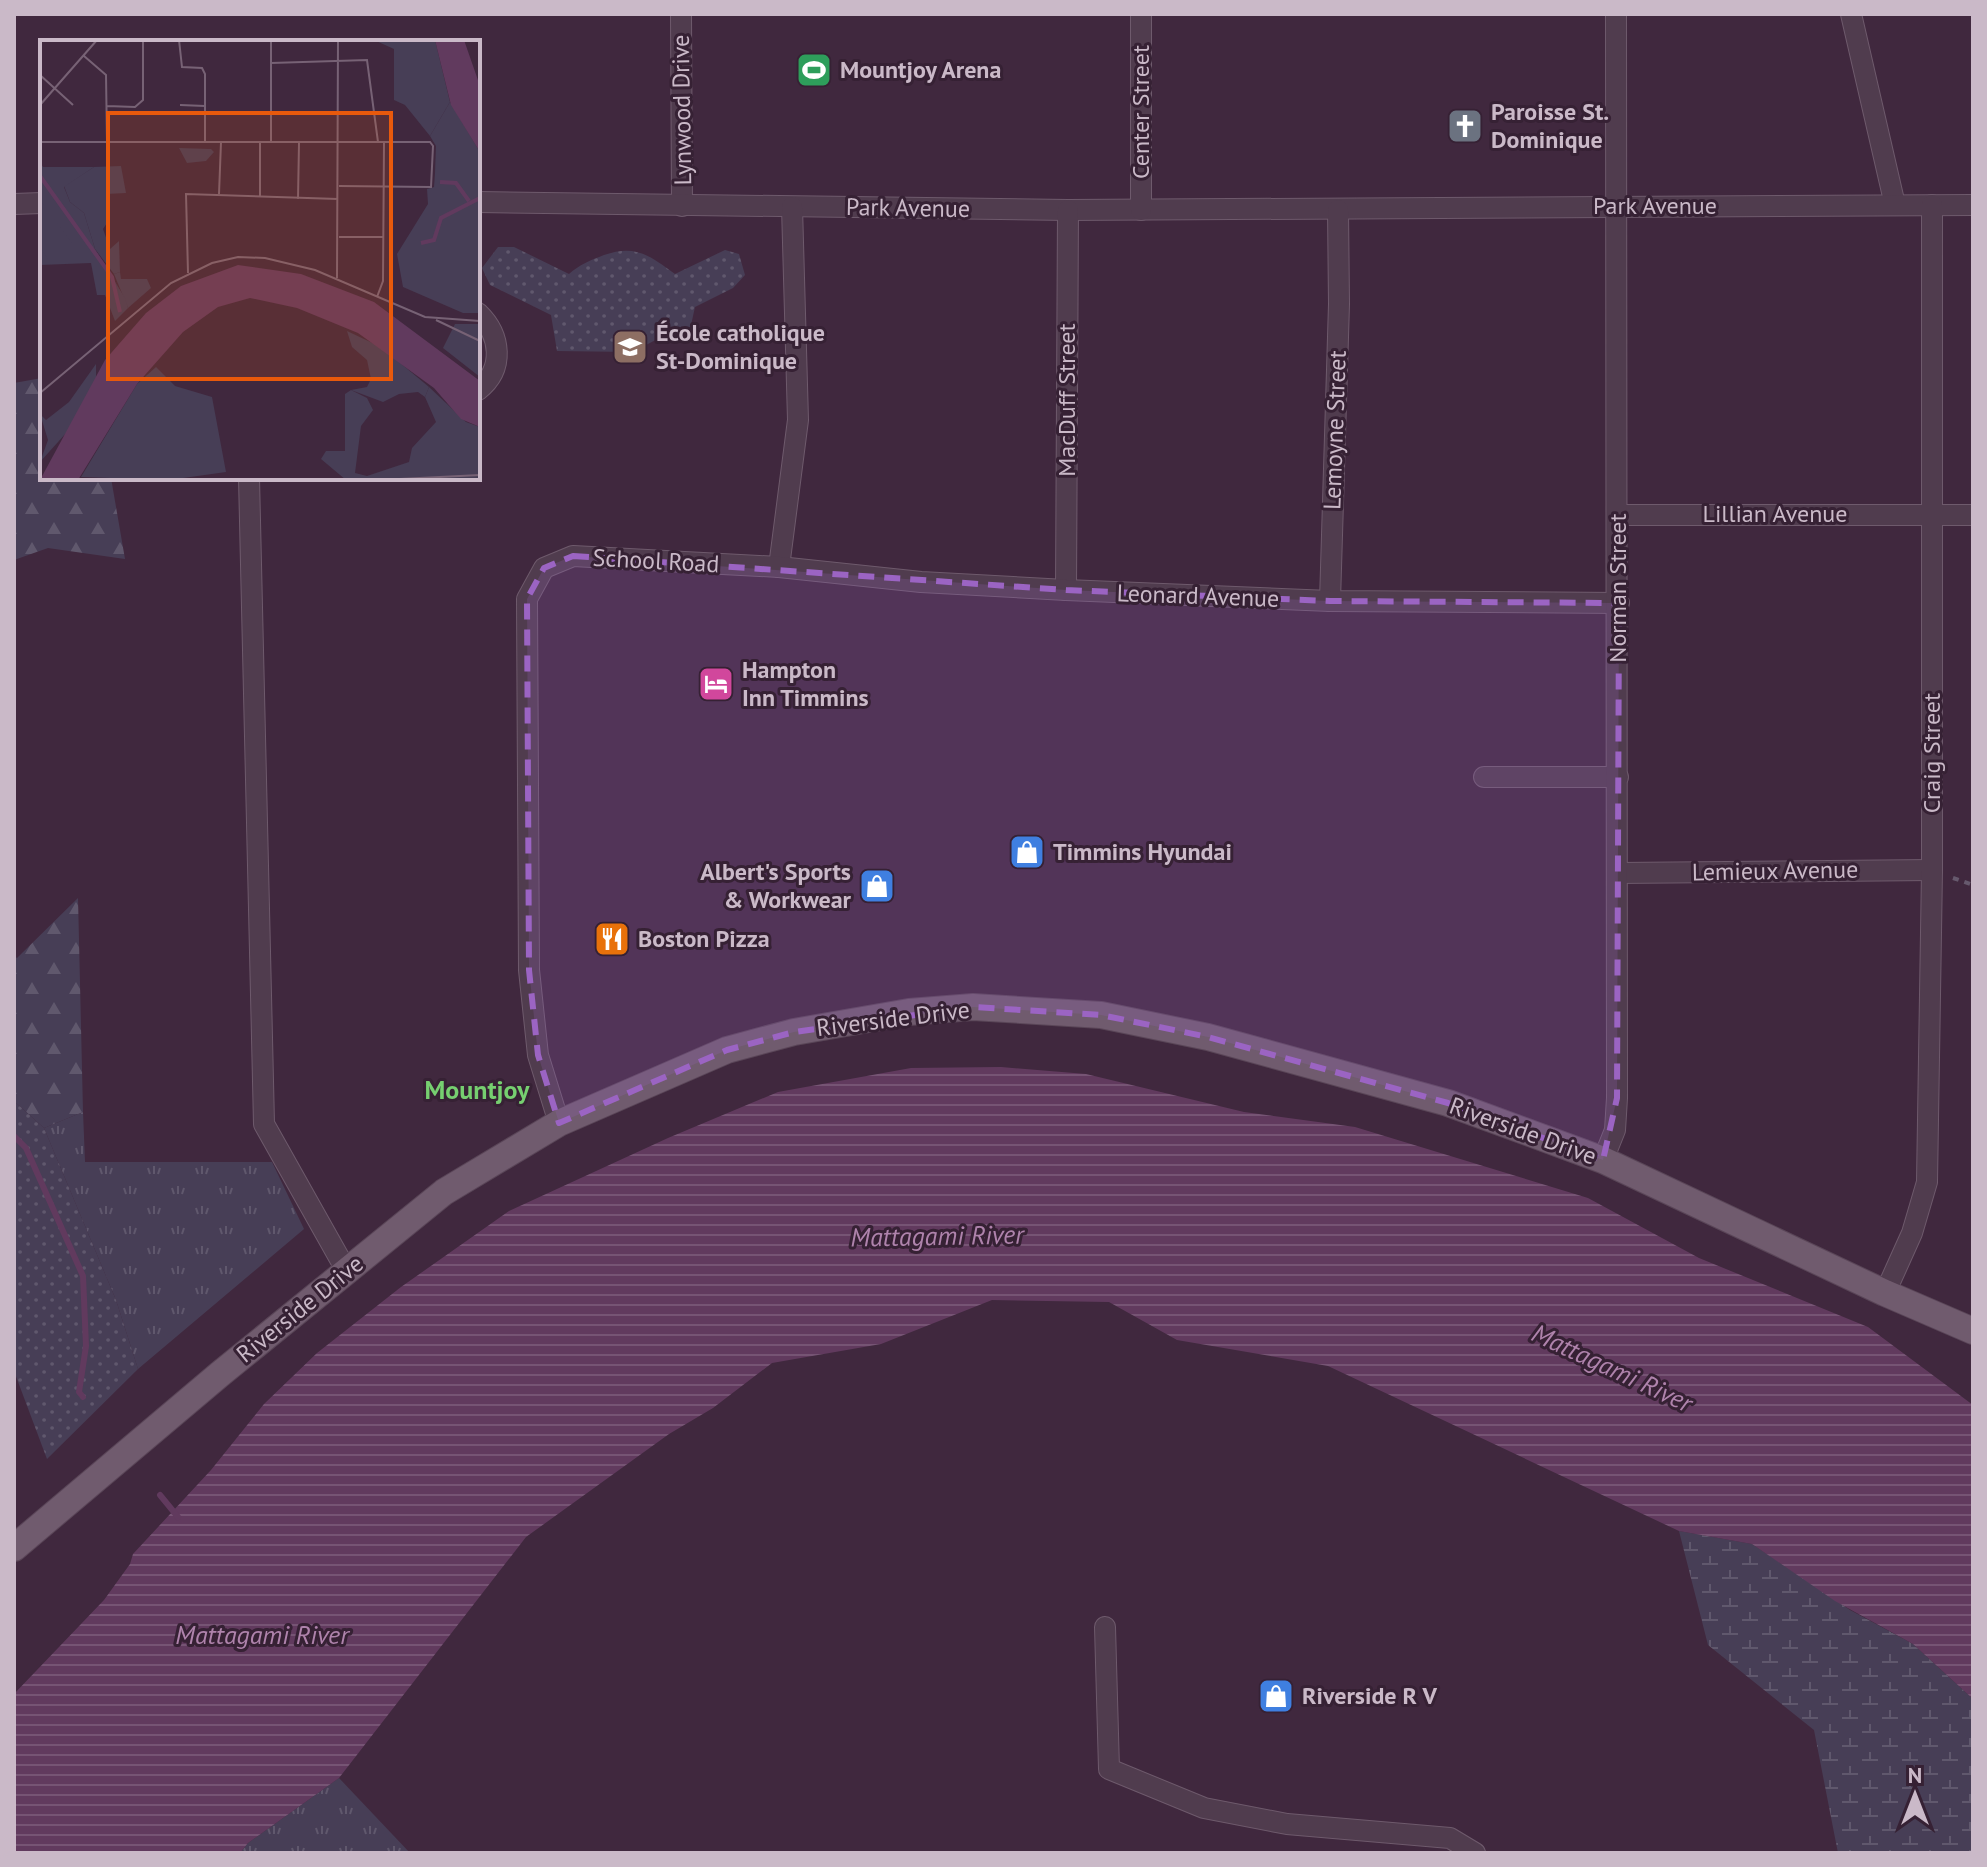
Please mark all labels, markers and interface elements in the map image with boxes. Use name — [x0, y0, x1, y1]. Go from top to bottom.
street label: Lynwood Drive — [665, 34, 698, 186]
inset map — [40, 40, 480, 480]
street label: Center Street — [1125, 45, 1156, 179]
sports icon: Mountjoy Arena — [795, 51, 833, 89]
place label: Mountjoy Arena — [840, 54, 1001, 85]
place label: Paroisse St. Dominique — [1491, 96, 1609, 155]
church icon: Paroisse St. Dominique — [1446, 107, 1484, 145]
street label: Park Avenue — [1593, 190, 1717, 221]
street label: Park Avenue — [846, 191, 970, 224]
place label: École catholique St-Dominique — [656, 317, 825, 376]
street label: MacDuff Street — [1051, 323, 1082, 477]
school or university icon: École catholique St-Dominique — [611, 328, 649, 366]
street label: Lemoyne Street — [1316, 350, 1353, 510]
street label: Lillian Avenue — [1703, 498, 1847, 529]
street label: Norman Street — [1602, 513, 1633, 663]
street label: School Road — [592, 542, 720, 579]
street label: Leonard Avenue — [1116, 577, 1280, 614]
place label: Hampton Inn Timmins — [742, 654, 869, 713]
hotel icon: Hampton Inn Timmins — [697, 665, 735, 703]
street label: Craig Street — [1916, 693, 1947, 813]
shop icon: Timmins Hyundai — [1008, 833, 1046, 871]
place label: Timmins Hyundai — [1053, 836, 1232, 867]
street label: Lemieux Avenue — [1691, 854, 1858, 887]
place label: Albert's Sports & Workwear — [700, 856, 852, 915]
shop icon: Albert's Sports & Workwear — [858, 867, 896, 905]
restaurant icon: Boston Pizza — [593, 920, 631, 958]
place label: Boston Pizza — [638, 923, 770, 954]
street label: Riverside Drive — [815, 994, 971, 1043]
district label: Mountjoy — [424, 1073, 530, 1106]
street label: Riverside Drive — [1445, 1090, 1601, 1171]
water label: Mattagami River — [850, 1217, 1025, 1254]
street label: Riverside Drive — [230, 1248, 369, 1369]
water label: Mattagami River — [1527, 1316, 1699, 1420]
water label: Mattagami River — [175, 1618, 350, 1651]
shop icon: Riverside R V — [1257, 1677, 1295, 1715]
place label: Riverside R V — [1302, 1680, 1437, 1711]
north arrow — [1875, 1755, 1955, 1835]
text: N — [1908, 1761, 1922, 1789]

